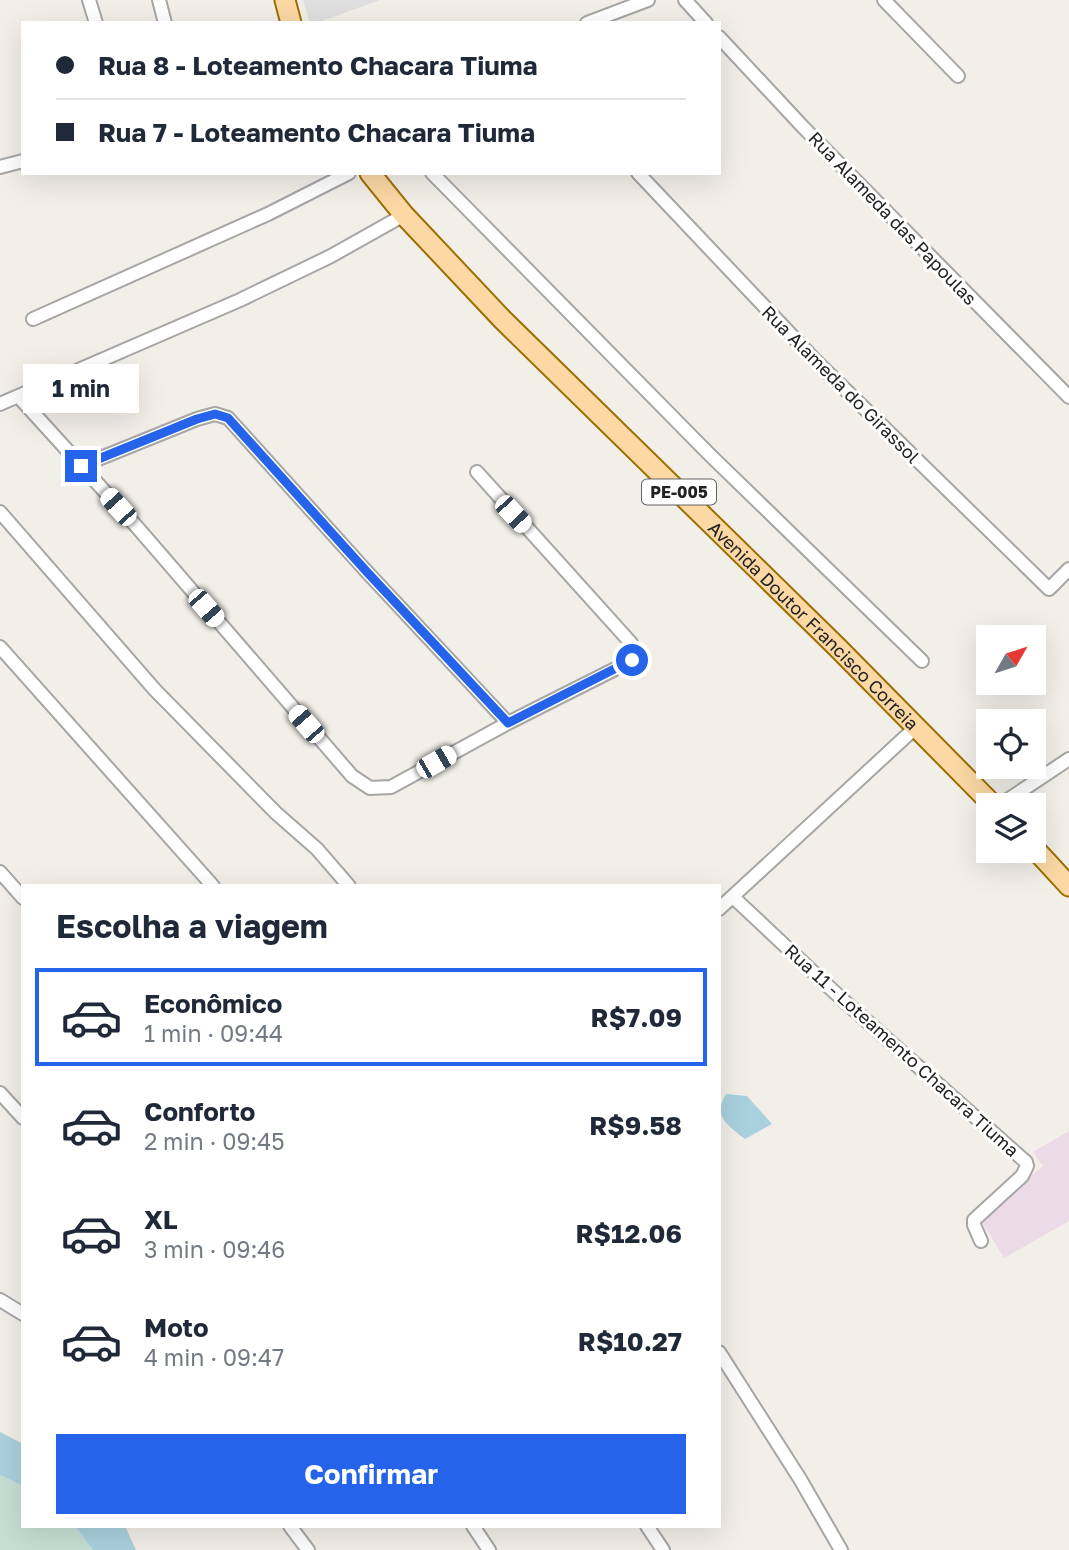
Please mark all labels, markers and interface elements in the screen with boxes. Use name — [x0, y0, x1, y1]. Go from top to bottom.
text: Rua 8 - Loteamento Chacara Tiuma — [98, 50, 538, 81]
text: Rua 7 - Loteamento Chacara Tiuma — [98, 117, 535, 148]
street label: Rua Alameda das Papoulas — [804, 127, 982, 309]
street label: Rua Alameda do Girassol — [758, 301, 925, 468]
callout: 1 min — [23, 364, 139, 414]
text: 1 min — [52, 374, 110, 402]
route end — [65, 450, 97, 482]
road number: PE-005 — [642, 480, 716, 505]
car — [97, 484, 140, 530]
car — [491, 491, 536, 537]
street label: Avenida Doutor Francisco Correia — [704, 516, 923, 734]
car — [185, 585, 228, 631]
north arrow — [976, 625, 1046, 695]
map controls — [976, 625, 1046, 863]
route start — [616, 644, 648, 676]
car — [285, 701, 328, 747]
button: locate — [976, 709, 1046, 779]
car — [413, 742, 460, 782]
button: layers — [976, 793, 1046, 863]
text: Escolha a viagem — [56, 907, 328, 945]
street label: Rua 11 - Loteamento Chacara Tiuma — [781, 939, 1023, 1161]
icon: car — [60, 986, 123, 1049]
text: Econômico — [144, 988, 282, 1019]
text: R$7.09 — [591, 1002, 682, 1033]
text: 1 min · 09:44 — [144, 1019, 283, 1047]
icon: car — [60, 1094, 123, 1157]
text: Conforto — [144, 1096, 255, 1127]
text: R$9.58 — [589, 1110, 682, 1141]
text: 2 min · 09:45 — [144, 1127, 285, 1155]
icon: car — [60, 1202, 123, 1265]
text: XL — [144, 1204, 178, 1235]
text: R$12.06 — [576, 1218, 682, 1249]
text: 3 min · 09:46 — [144, 1235, 285, 1263]
icon: car — [60, 1310, 123, 1373]
text: Moto — [144, 1312, 209, 1343]
text: R$10.27 — [578, 1326, 682, 1357]
text: 4 min · 09:47 — [144, 1343, 284, 1371]
button: Confirmar — [56, 1434, 686, 1514]

